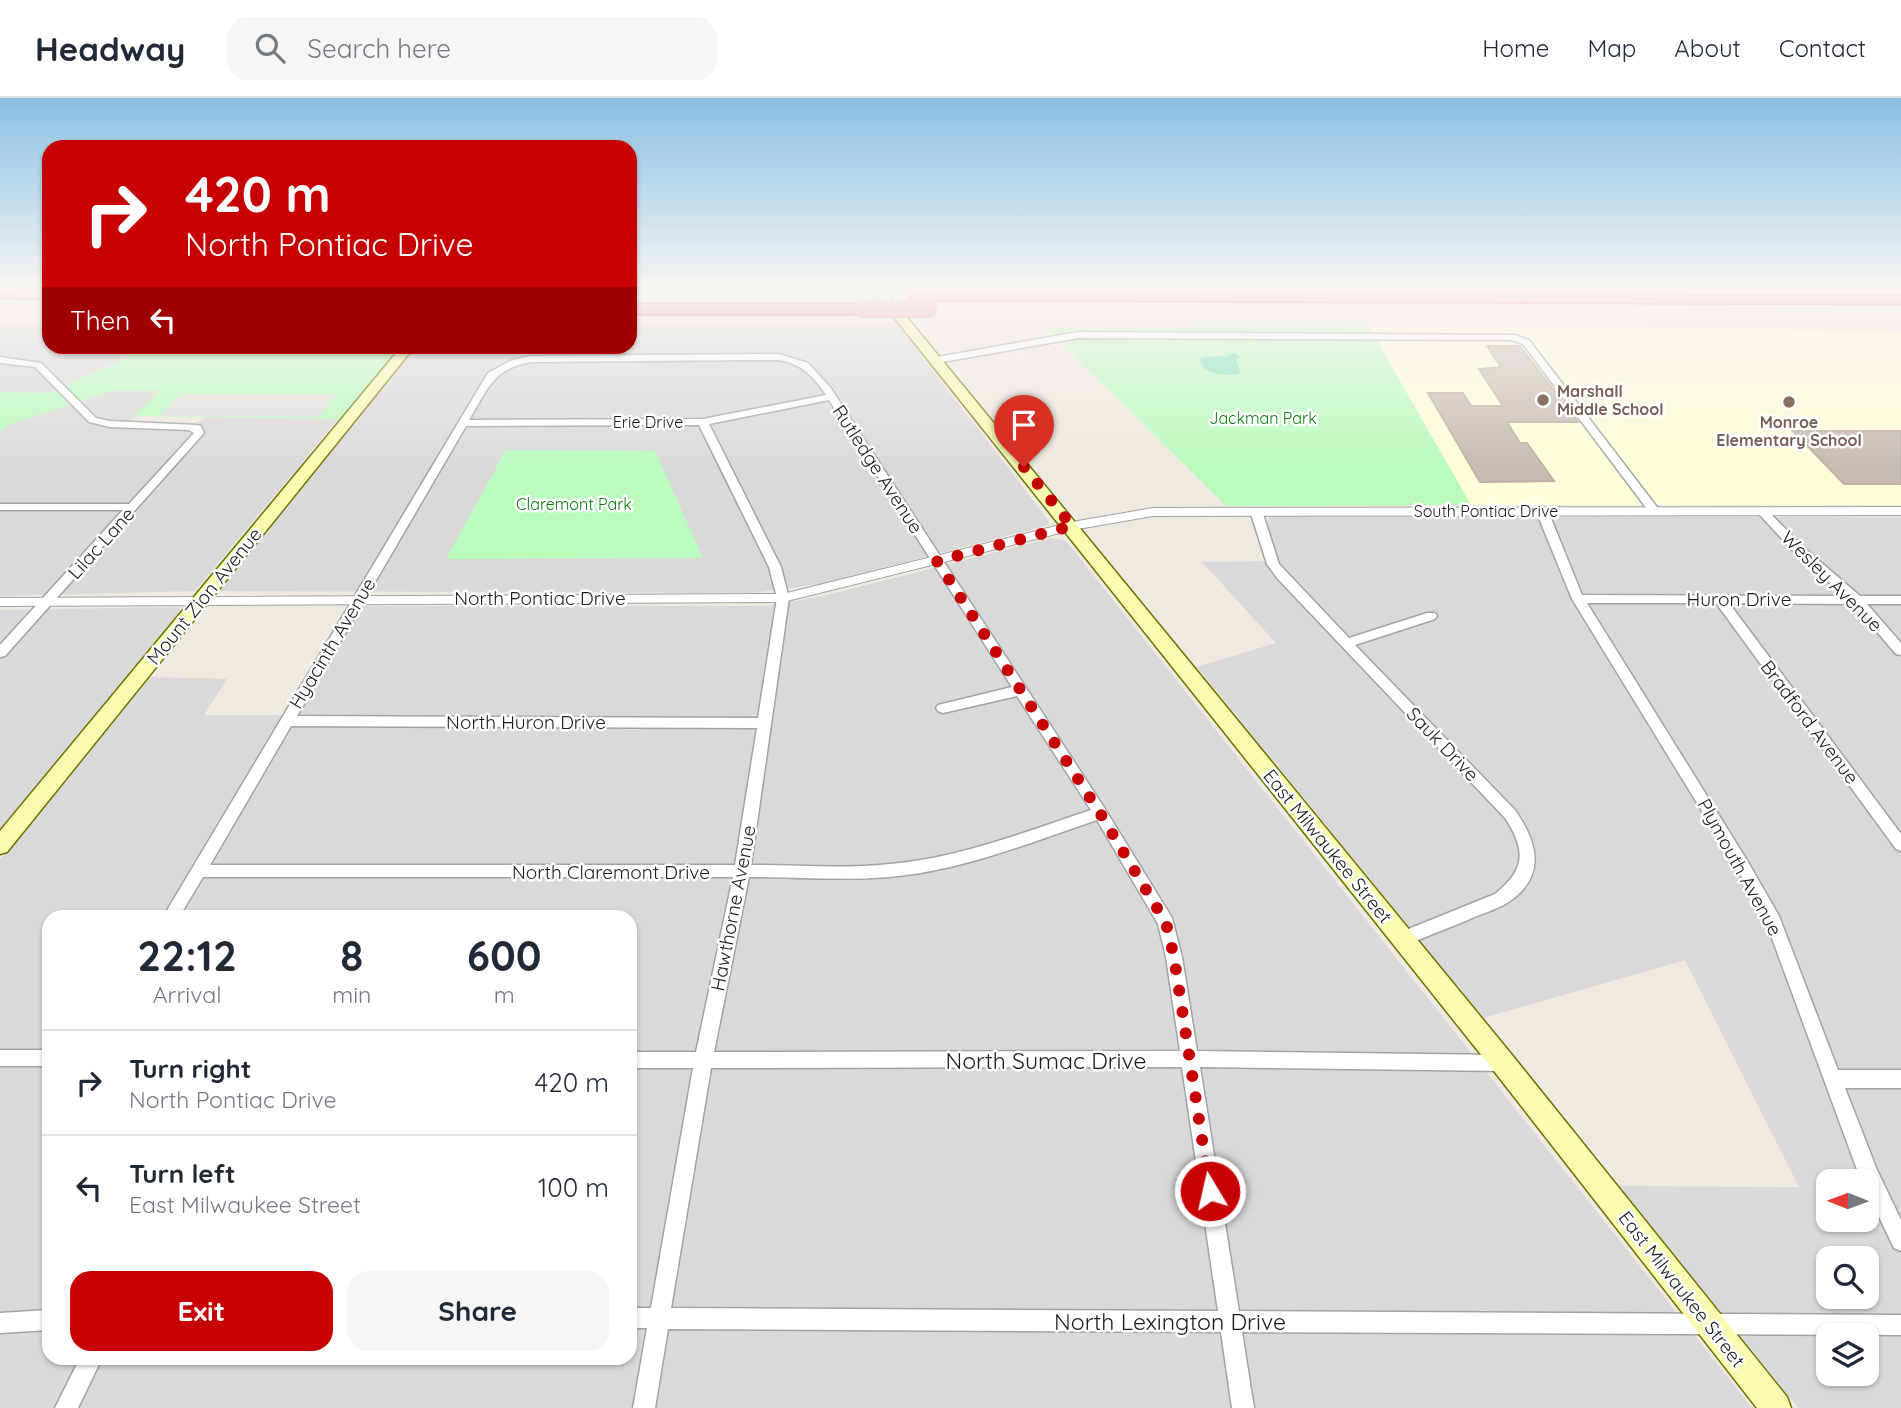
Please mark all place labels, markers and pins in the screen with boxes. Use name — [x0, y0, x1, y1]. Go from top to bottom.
place label: Marshall Middle School — [1557, 381, 1664, 419]
marker: Marshall Middle School — [1535, 392, 1551, 408]
marker: Monroe Elementary School — [1781, 394, 1797, 410]
pin — [994, 395, 1054, 467]
place label: Monroe Elementary School — [1716, 412, 1862, 450]

